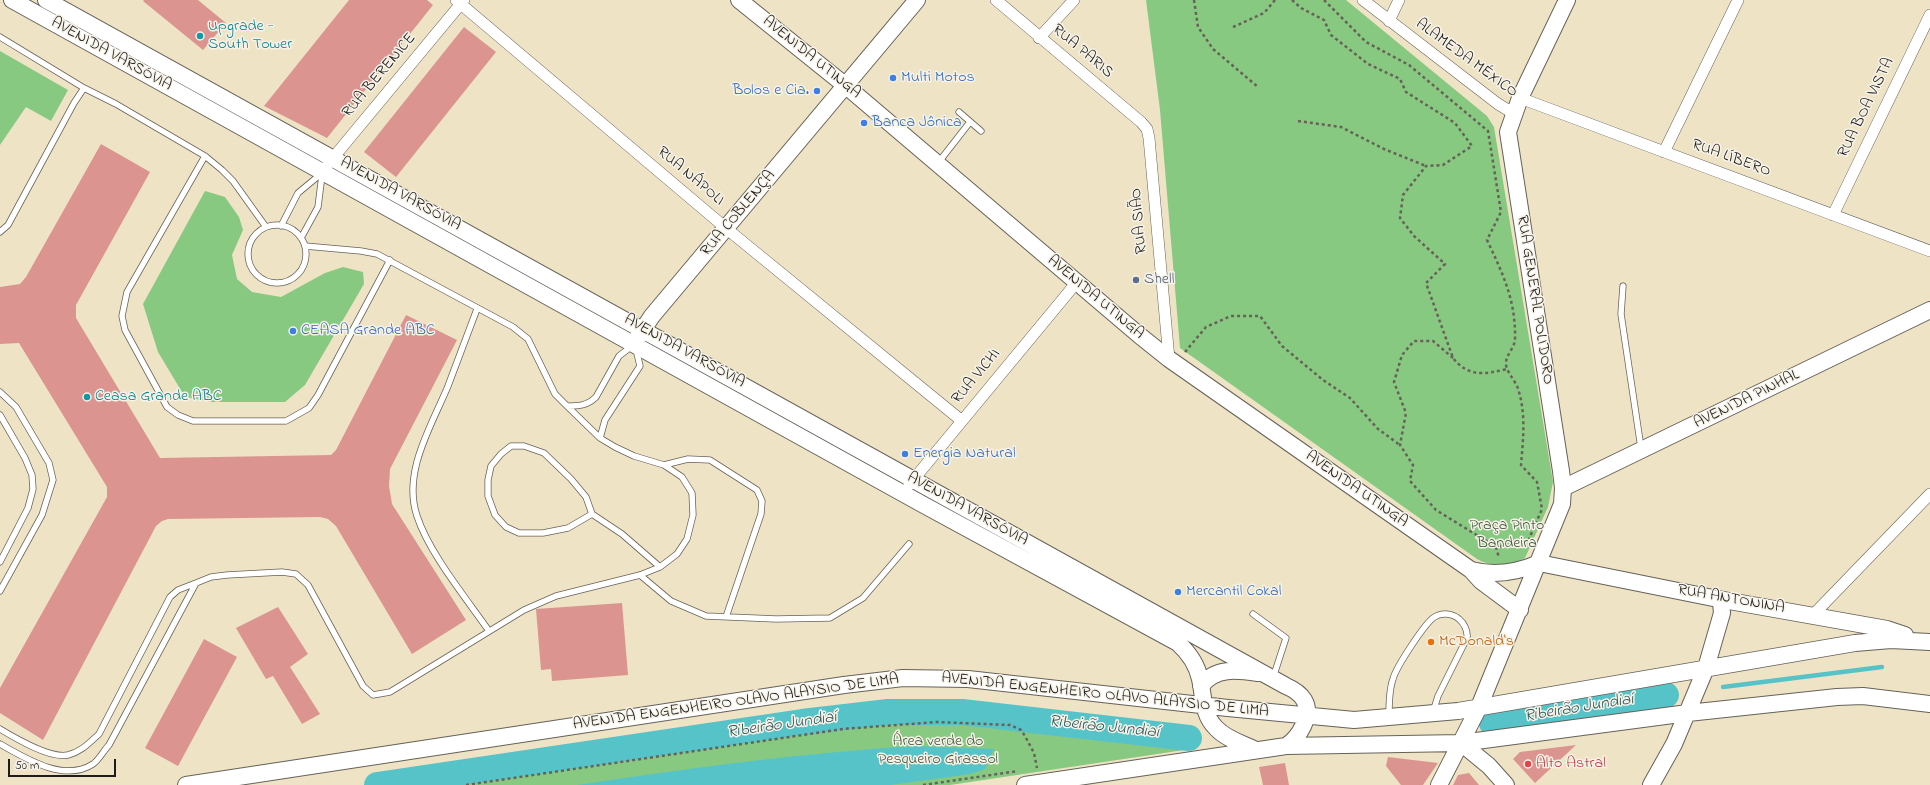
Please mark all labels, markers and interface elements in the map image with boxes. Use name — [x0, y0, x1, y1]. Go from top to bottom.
street label: AVENIDA UTINGA — [758, 12, 864, 104]
street label: AVENIDA VARSÓVIA — [47, 14, 175, 96]
street label: ALAMEDA MÉXICO — [1411, 15, 1521, 103]
place label: Upgrade - South Tower — [208, 17, 292, 55]
street label: RUA PARIS — [1048, 21, 1116, 83]
street label: RUA BERENICE — [339, 30, 421, 122]
marker: Upgrade - South Tower — [195, 31, 205, 41]
street label: RUA BOA VISTA — [1835, 55, 1899, 161]
place label: Multi Motos — [901, 68, 975, 88]
marker: Multi Motos — [888, 73, 898, 83]
place label: Bolos e Cia. — [733, 81, 809, 101]
marker: Bolos e Cia. — [812, 86, 822, 96]
place label: Banca Jônica — [872, 113, 962, 133]
marker: Banca Jônica — [859, 118, 869, 128]
street label: RUA LÍBERO — [1689, 136, 1773, 182]
street label: RUA NÁPOLI — [652, 143, 728, 211]
street label: AVENIDA VARSÓVIA — [336, 154, 464, 236]
street label: RUA COBLENÇA — [697, 167, 781, 261]
street label: RUA SIÃO — [1128, 187, 1152, 255]
street label: RUA GENERAL POLIDORO — [1511, 214, 1557, 386]
street label: AVENIDA UTINGA — [1042, 252, 1148, 344]
place label: Shell — [1144, 270, 1174, 290]
marker: Shell — [1131, 275, 1141, 285]
street label: AVENIDA VARSÓVIA — [620, 311, 748, 393]
place label: CEASA Grande ABC — [301, 321, 435, 341]
marker: CEASA Grande ABC — [288, 326, 298, 336]
street label: RUA VICHI — [948, 346, 1006, 408]
street label: AVENIDA PINHAL — [1691, 366, 1803, 434]
place label: Ceasa Grande ABC — [95, 387, 221, 407]
marker: Ceasa Grande ABC — [82, 392, 92, 402]
place label: Energia Natural — [913, 444, 1016, 464]
street label: AVENIDA UTINGA — [1301, 447, 1411, 533]
marker: Energia Natural — [900, 449, 910, 459]
street label: AVENIDA VARSÓVIA — [903, 469, 1031, 551]
park label: Praça Pinto Bandeira — [1470, 516, 1544, 554]
street label: RUA ANTONINA — [1676, 581, 1786, 619]
place label: Mercantil Cokal — [1186, 582, 1281, 602]
marker: Mercantil Cokal — [1173, 587, 1183, 597]
place label: McDonald's — [1439, 632, 1514, 652]
marker: McDonald's — [1426, 637, 1436, 647]
street label: AVENIDA ENGENHEIRO OLAVO ALAYSIO DE LIMA — [940, 669, 1270, 723]
street label: AVENIDA ENGENHEIRO OLAVO ALAYSIO DE LIMA — [572, 671, 900, 735]
water label: Ribeirão Jundiaí — [1523, 690, 1635, 728]
water label: Ribeirão Jundiaí — [726, 708, 838, 744]
water label: Ribeirão Jundiaí — [1048, 712, 1160, 744]
park label: Área verde do Pesqueiro Girassol — [878, 732, 998, 770]
scale bar — [10, 751, 118, 777]
place label: Alto Astral — [1536, 754, 1606, 774]
text: 50 m — [15, 757, 39, 775]
marker: Alto Astral — [1523, 759, 1533, 769]

